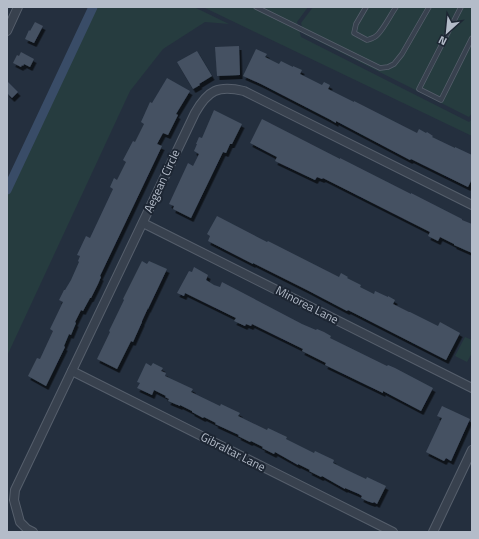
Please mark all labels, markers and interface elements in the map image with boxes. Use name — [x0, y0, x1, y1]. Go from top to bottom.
north arrow — [427, 12, 467, 52]
text: N — [435, 32, 449, 50]
street label: Aegean Circle — [139, 146, 184, 215]
street label: Minorea Lane — [272, 281, 342, 329]
street label: Gibraltar Lane — [197, 427, 269, 476]

